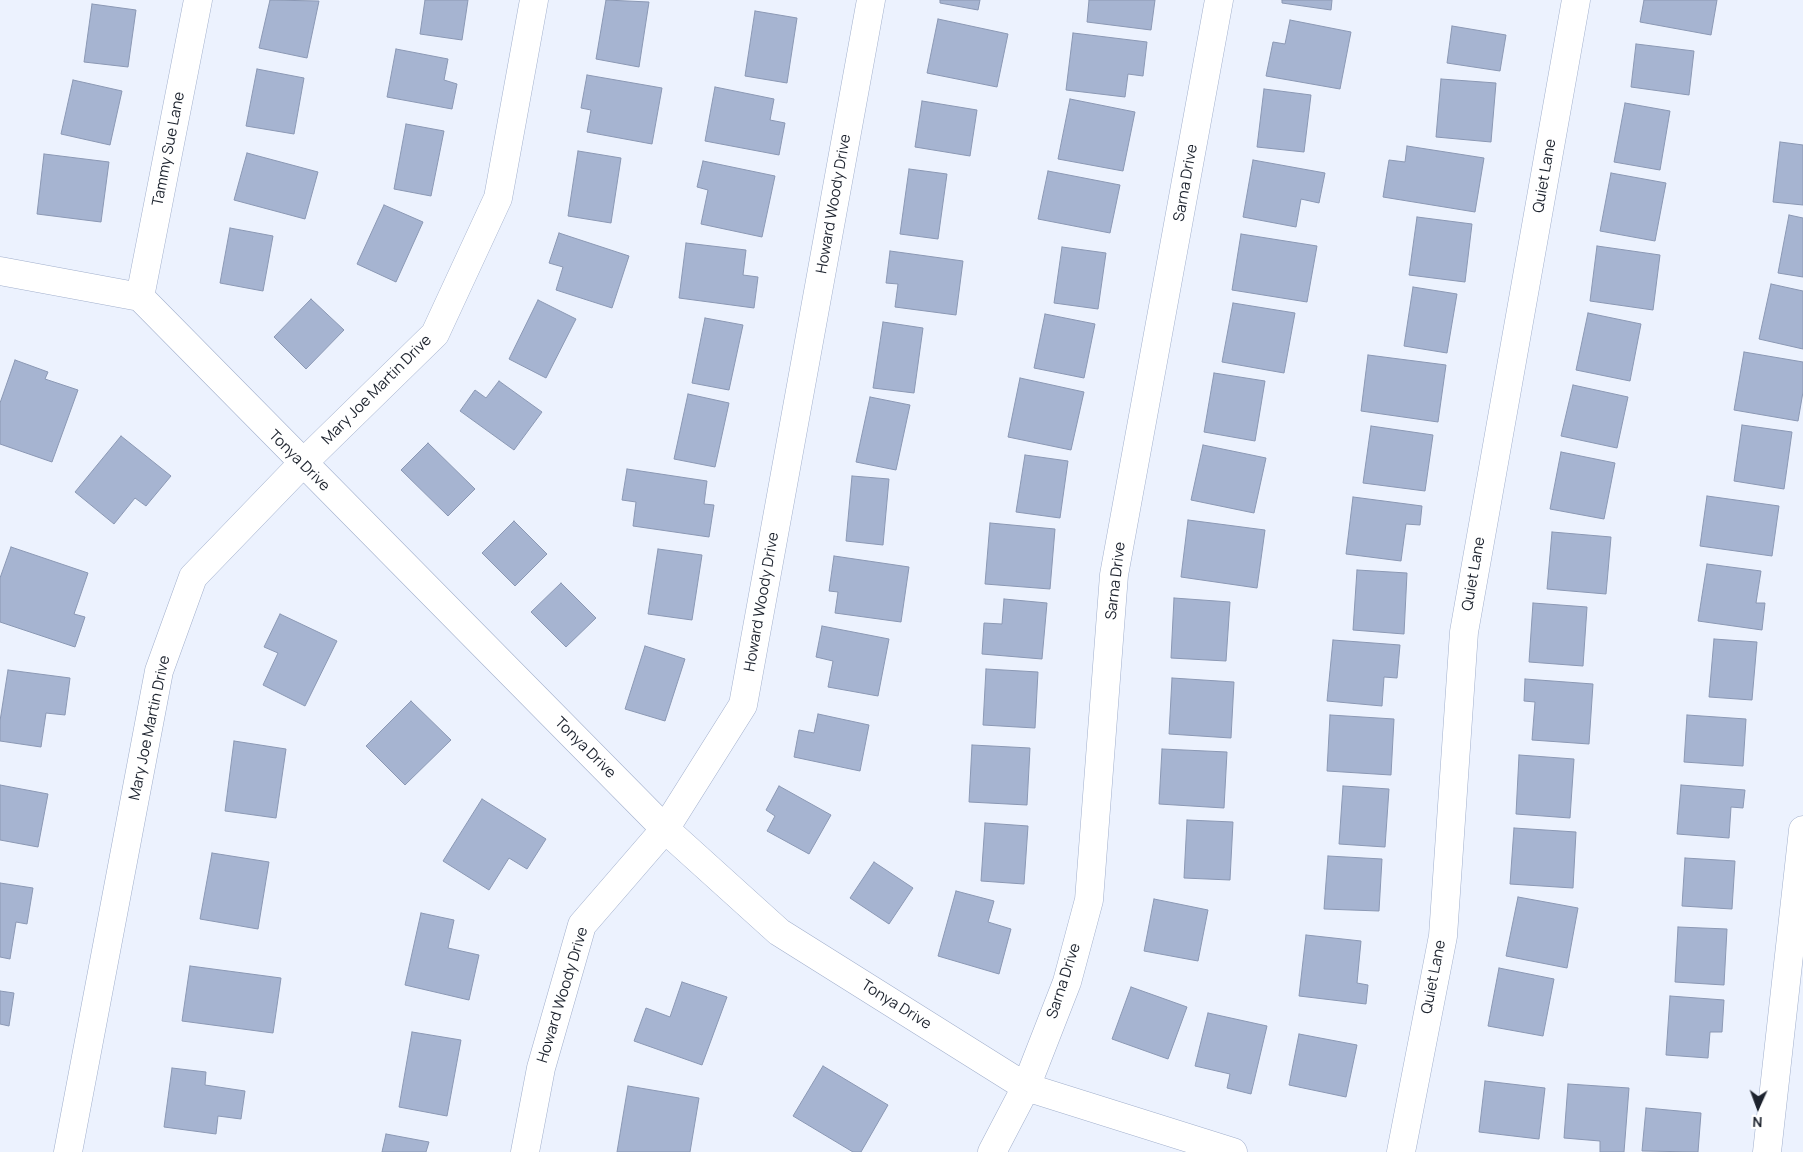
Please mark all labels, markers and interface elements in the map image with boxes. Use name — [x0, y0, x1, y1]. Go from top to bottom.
street label: Tammy Sue Lane — [149, 90, 189, 208]
street label: Howard Woody Drive — [813, 133, 855, 275]
street label: Quiet Lane — [1530, 138, 1560, 214]
street label: Sarna Drive — [1170, 143, 1202, 223]
street label: Mary Joe Martin Drive — [318, 331, 436, 449]
street label: Tonya Drive — [265, 427, 333, 495]
street label: Howard Woody Drive — [741, 531, 783, 673]
street label: Quiet Lane — [1459, 536, 1489, 612]
street label: Sarna Drive — [1102, 541, 1130, 621]
street label: Mary Joe Martin Drive — [126, 654, 174, 802]
street label: Tonya Drive — [551, 714, 619, 782]
street label: Howard Woody Drive — [534, 925, 592, 1065]
street label: Quiet Lane — [1418, 939, 1450, 1015]
street label: Sarna Drive — [1043, 941, 1085, 1021]
street label: Tonya Drive — [858, 976, 934, 1034]
north arrow — [1733, 1082, 1783, 1132]
text: N — [1752, 1113, 1763, 1132]

